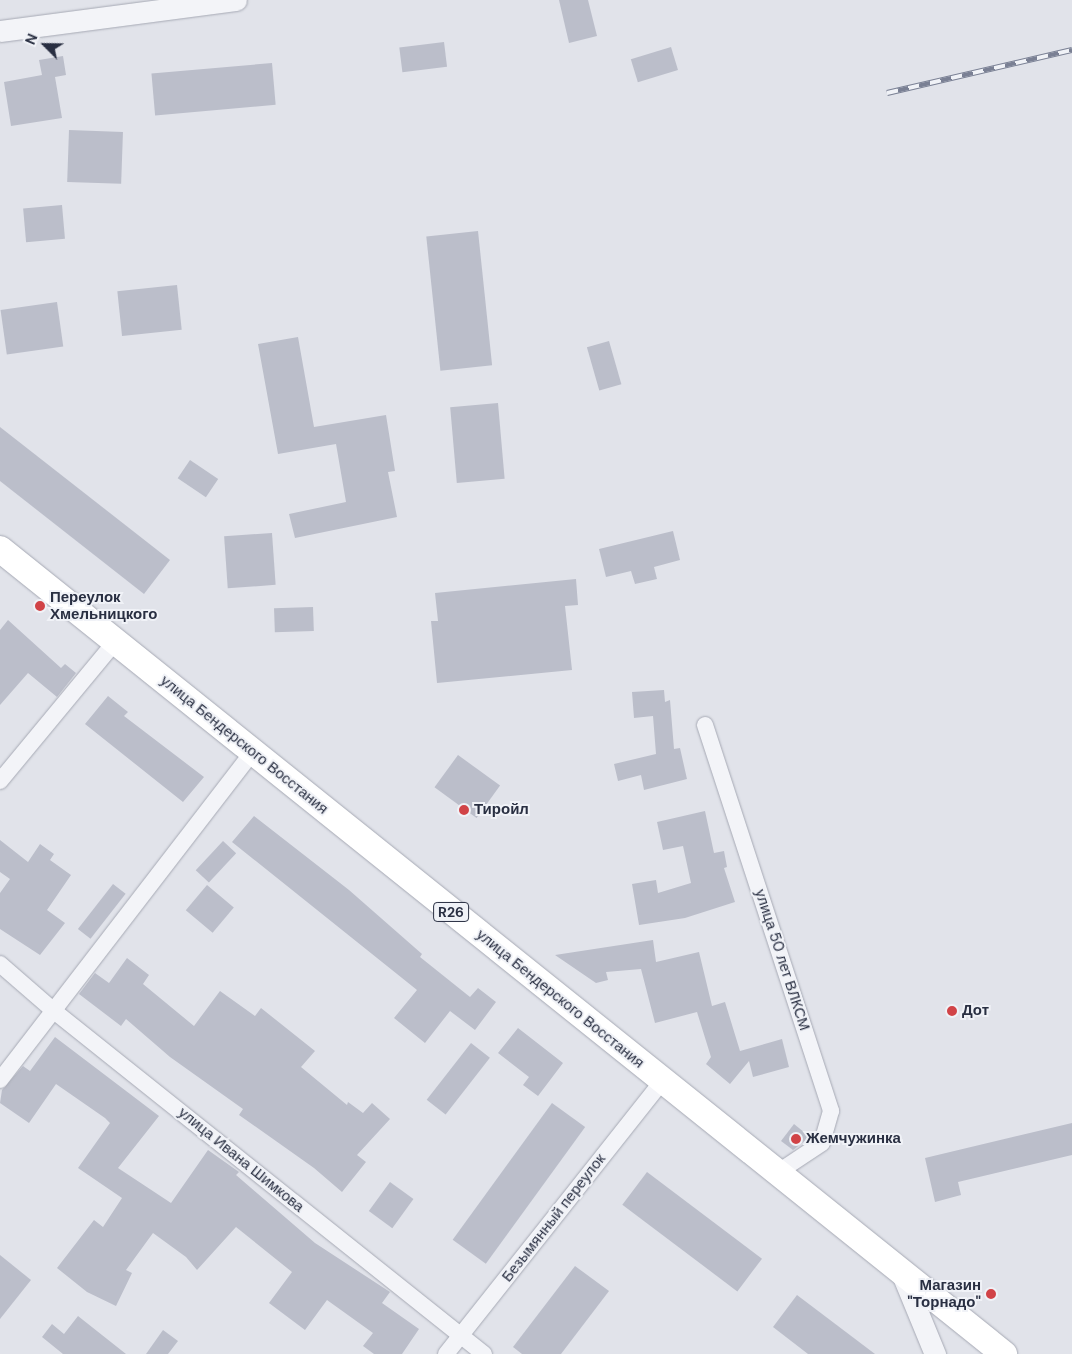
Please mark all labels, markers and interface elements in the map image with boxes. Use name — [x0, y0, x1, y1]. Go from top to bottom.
north arrow — [20, 20, 70, 70]
text: N — [21, 31, 41, 47]
place label: Переулок Хмельницкого — [50, 588, 157, 623]
marker: Переулок Хмельницкого — [34, 600, 46, 612]
street label: улица Бендерского Восстания — [157, 672, 331, 818]
place label: Тиройл — [474, 801, 529, 819]
marker: Тиройл — [458, 804, 470, 816]
street label: улица 50 лет ВЛКСМ — [751, 887, 813, 1033]
road number: R26 — [432, 900, 470, 924]
street label: улица Бендерского Восстания — [473, 926, 647, 1072]
place label: Дот — [962, 1002, 989, 1020]
marker: Дот — [946, 1005, 958, 1017]
street label: улица Ивана Шимкова — [175, 1104, 307, 1216]
place label: Жемчужинка — [806, 1130, 901, 1148]
marker: Жемчужинка — [790, 1133, 802, 1145]
street label: Безымянный переулок — [498, 1150, 610, 1286]
place label: Магазин "Торнадо" — [907, 1276, 981, 1311]
marker: Магазин "Торнадо" — [985, 1288, 997, 1300]

